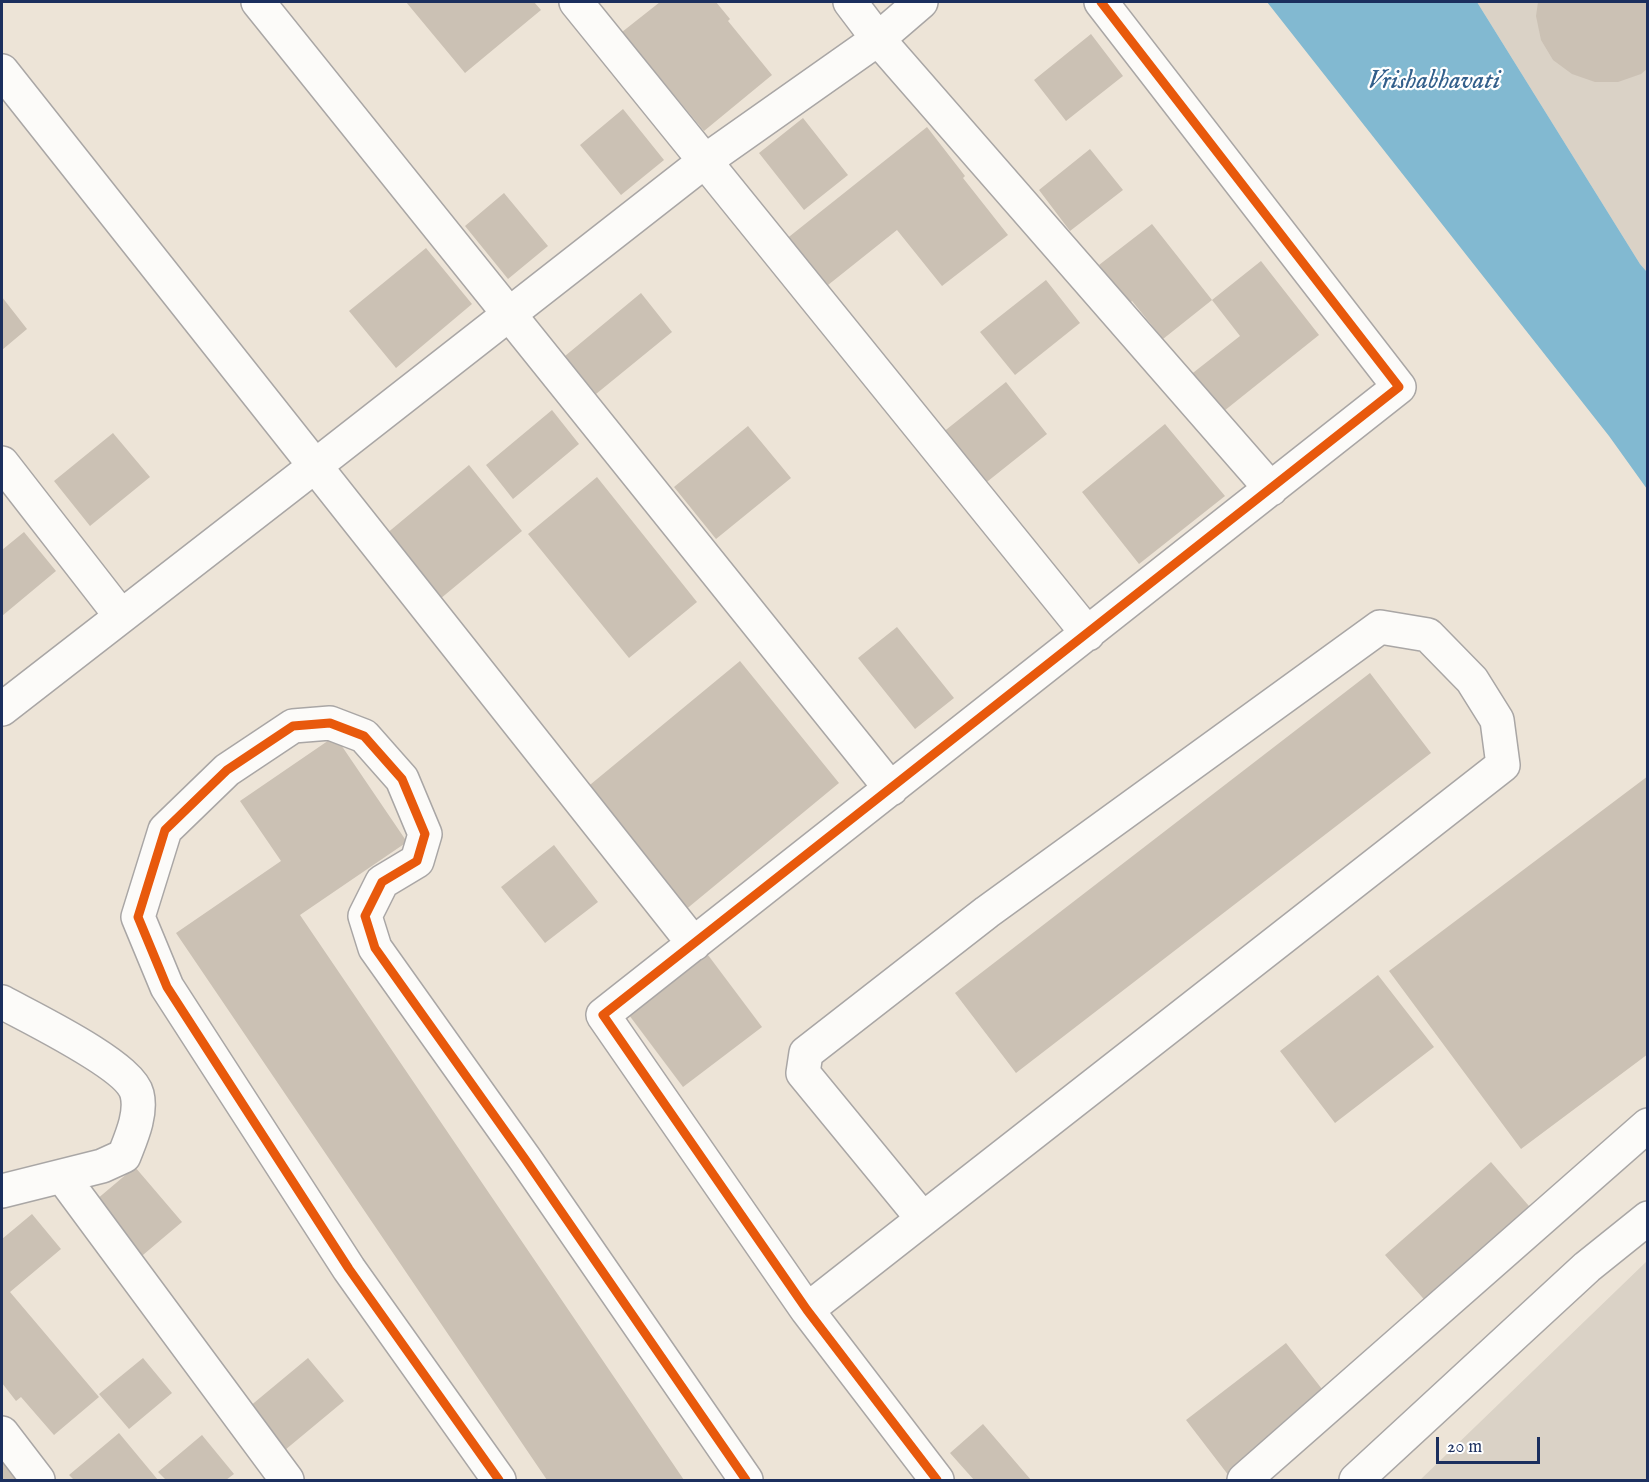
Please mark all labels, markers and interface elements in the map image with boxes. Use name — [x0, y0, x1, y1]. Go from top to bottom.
water label: Vrishabhavati — [1368, 67, 1500, 99]
scale bar — [1439, 1425, 1542, 1463]
text: 20 m — [1447, 1436, 1482, 1459]

